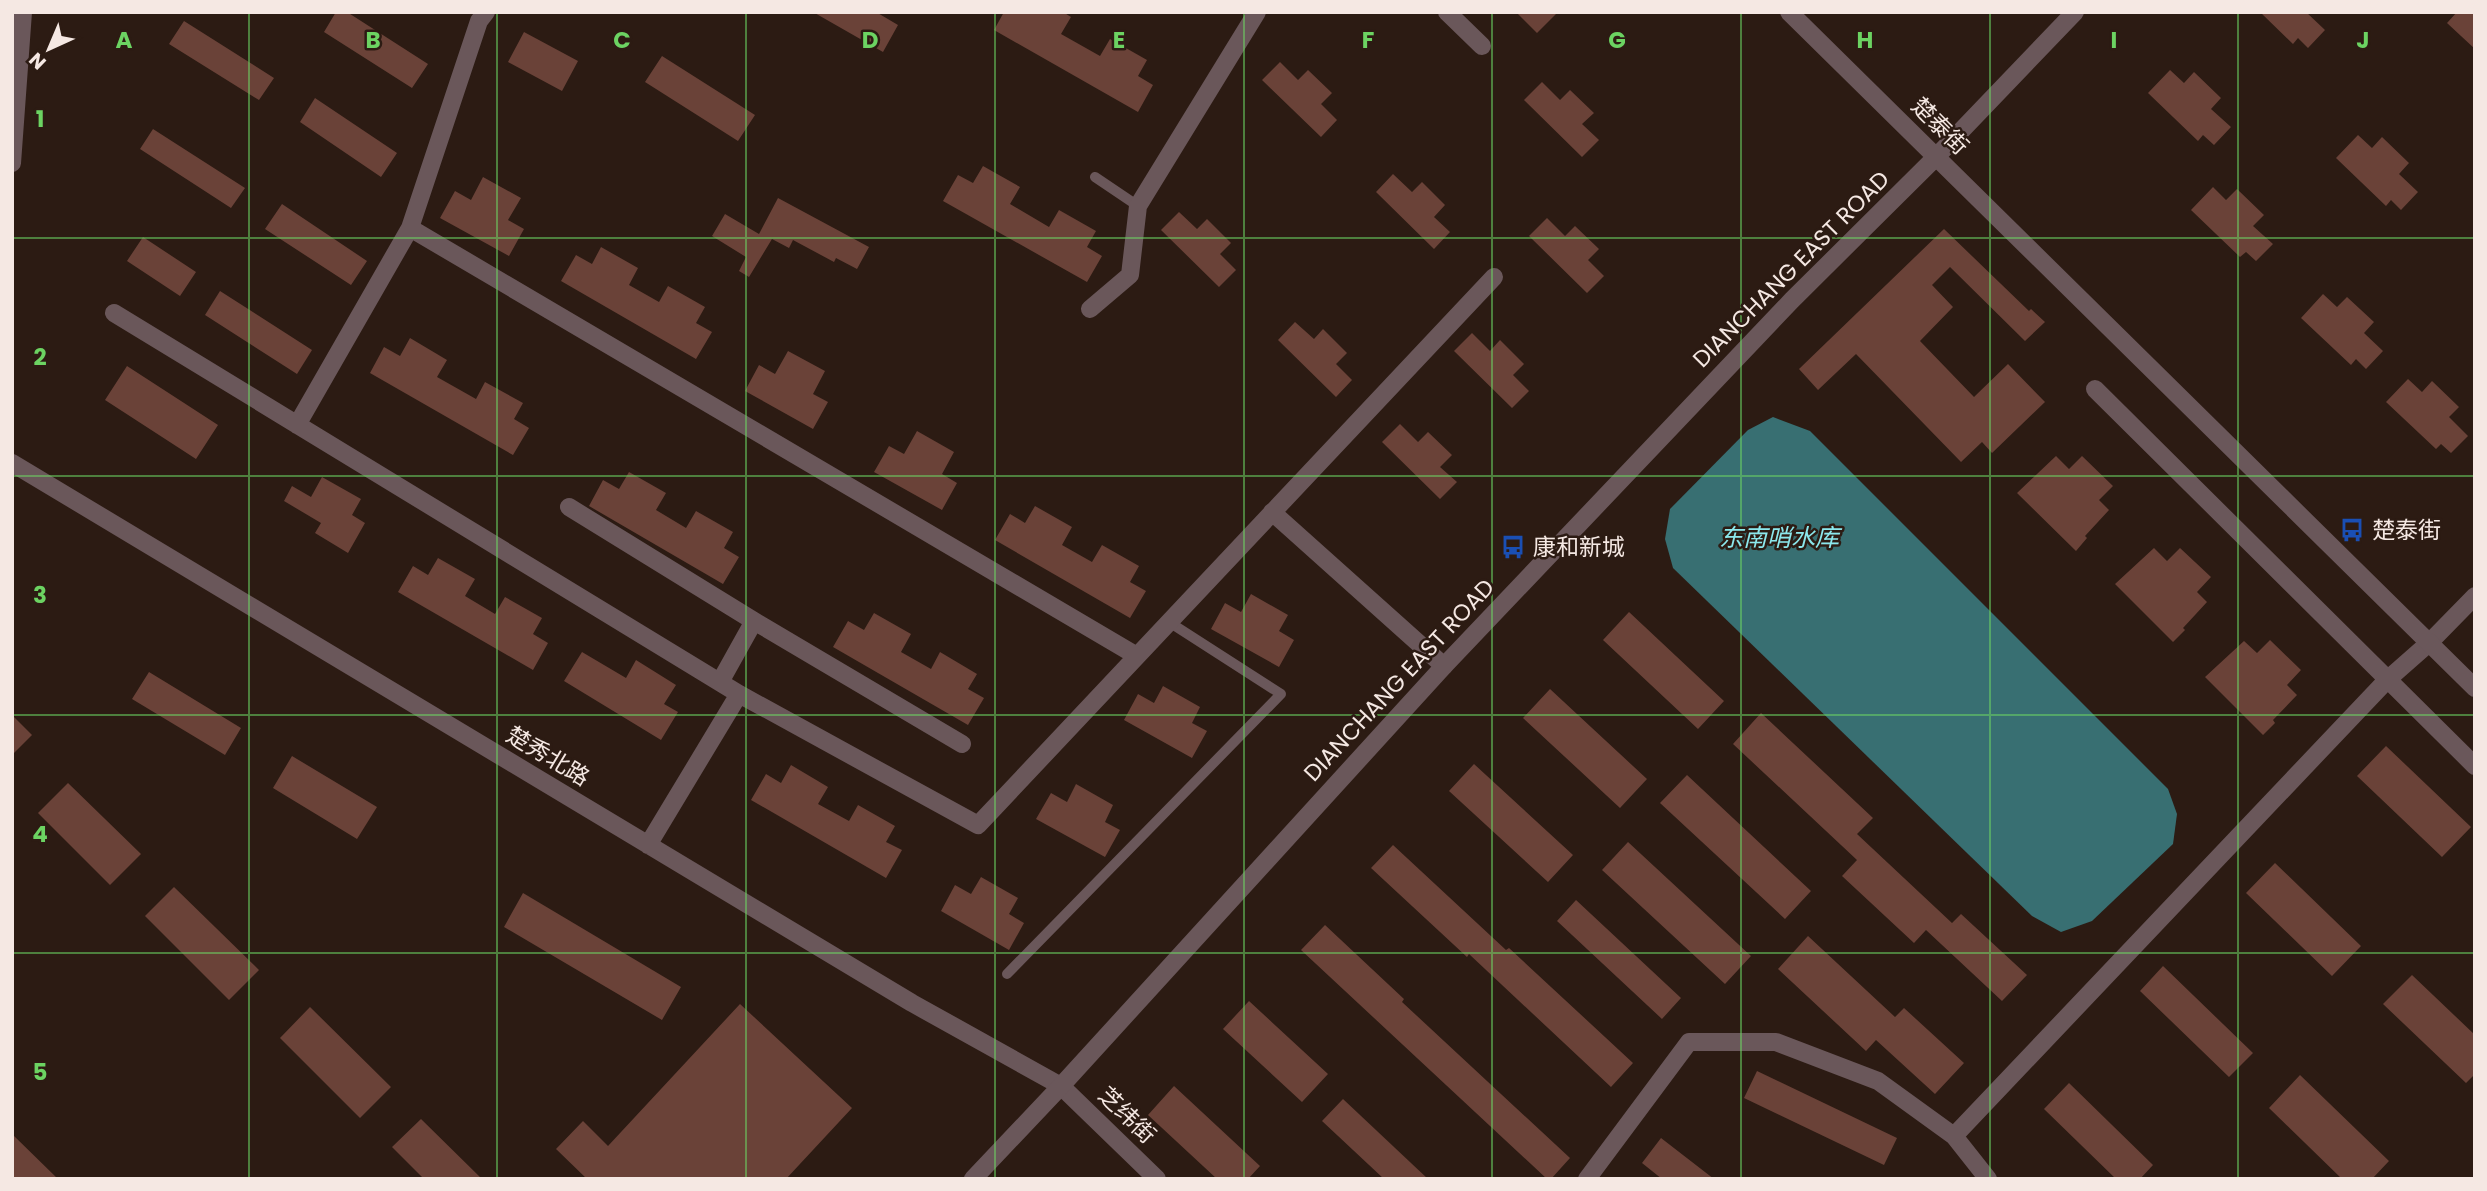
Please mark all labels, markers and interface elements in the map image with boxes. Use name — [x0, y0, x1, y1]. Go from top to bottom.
north arrow — [14, 14, 84, 84]
text: A — [116, 24, 133, 56]
text: B — [365, 24, 381, 56]
text: C — [613, 24, 631, 56]
text: D — [862, 24, 878, 56]
text: E — [1113, 24, 1125, 56]
text: F — [1362, 24, 1374, 56]
text: G — [1608, 24, 1626, 56]
text: H — [1857, 24, 1873, 56]
text: I — [2111, 24, 2117, 56]
text: J — [2356, 24, 2370, 56]
text: N — [23, 46, 52, 76]
street label: 楚泰街 — [1904, 90, 1976, 162]
text: 1 — [36, 103, 44, 135]
street label: DIANCHANG EAST ROAD — [1686, 164, 1896, 374]
text: 2 — [33, 341, 47, 373]
place label: 楚泰街 — [2372, 514, 2441, 546]
bus stop icon: 楚泰街 — [2338, 516, 2366, 544]
water label: 东南哨水库 — [1719, 521, 1843, 554]
place label: 康和新城 — [1533, 531, 1625, 563]
bus stop icon: 康和新城 — [1499, 533, 1527, 561]
street label: DIANCHANG EAST ROAD — [1297, 572, 1501, 788]
text: 3 — [33, 579, 47, 611]
street label: 楚秀北路 — [500, 719, 596, 793]
text: 4 — [32, 818, 48, 850]
text: 5 — [33, 1056, 47, 1088]
street label: 芝纬街 — [1091, 1080, 1163, 1150]

